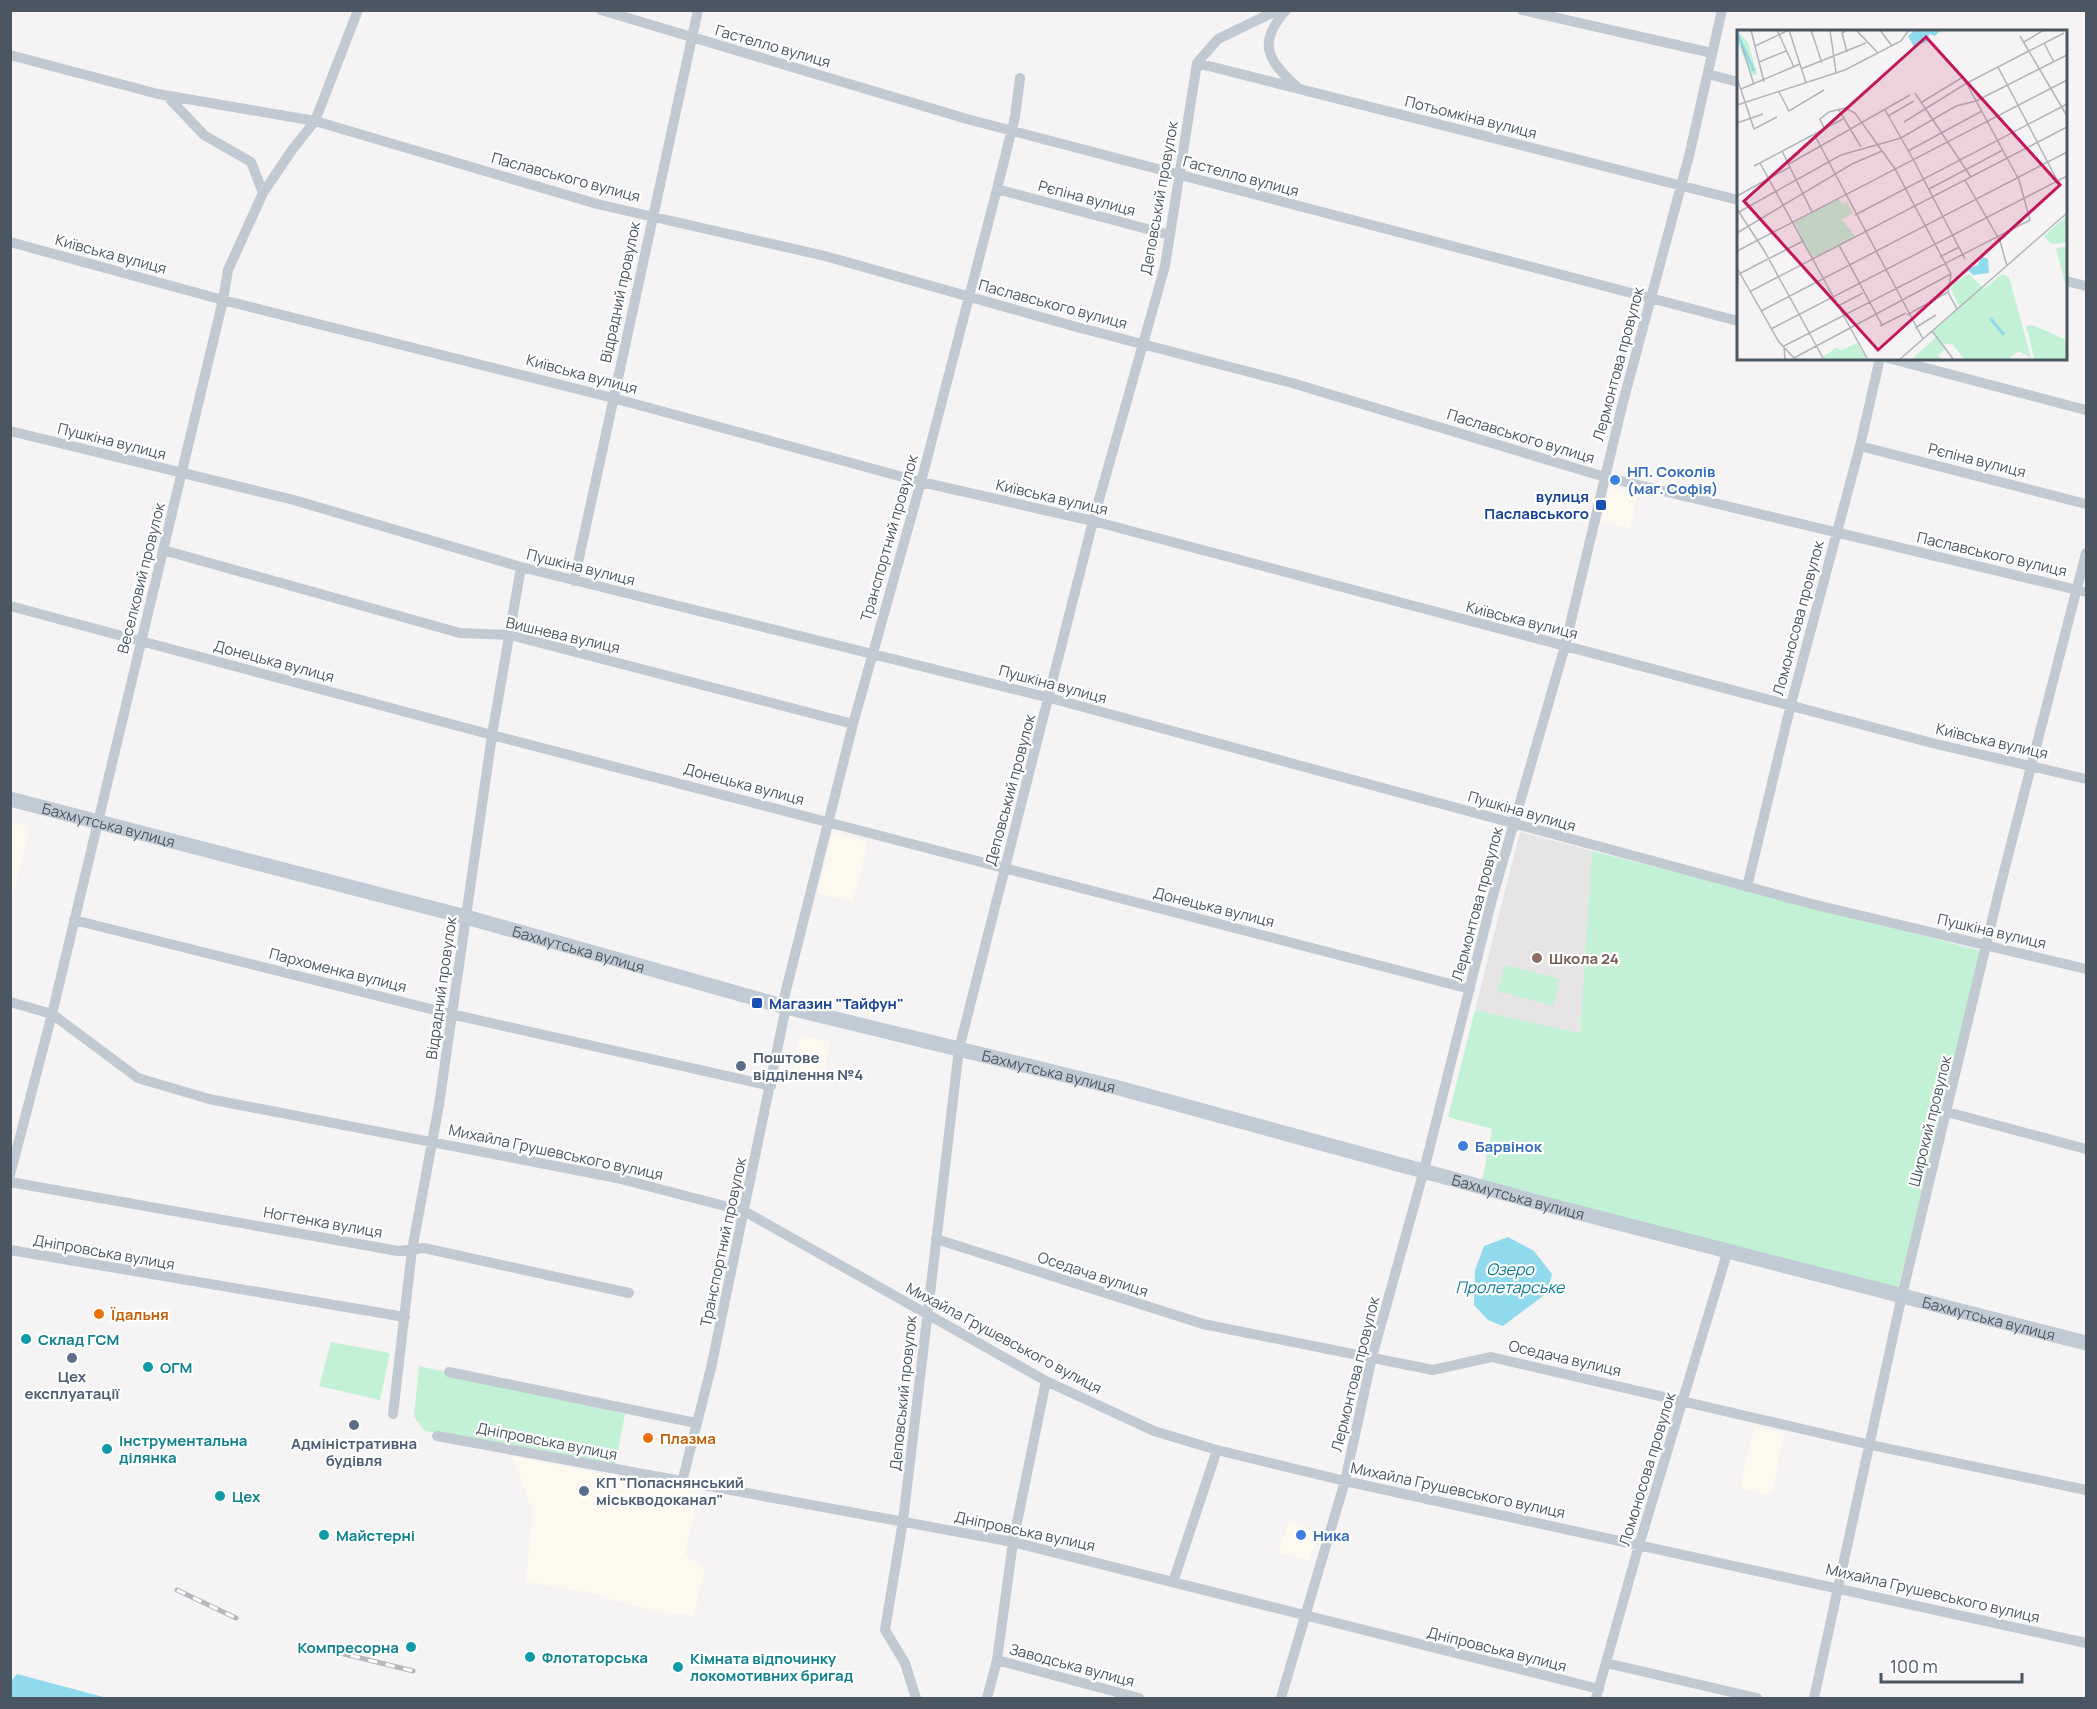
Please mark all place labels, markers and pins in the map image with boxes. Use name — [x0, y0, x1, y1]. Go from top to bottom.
place label: НП. Соколів (маг. Софія) — [1627, 461, 1718, 499]
marker: НП. Соколів (маг. Софія) — [1608, 473, 1622, 487]
place label: вулиця Паславського — [1484, 486, 1589, 524]
marker: вулиця Паславського — [1594, 498, 1608, 512]
place label: Школа 24 — [1549, 948, 1619, 969]
marker: Школа 24 — [1530, 951, 1544, 965]
place label: Магазин "Тайфун" — [769, 993, 904, 1014]
marker: Магазин "Тайфун" — [750, 996, 764, 1010]
place label: Поштове відділення №4 — [753, 1047, 863, 1085]
marker: Поштове відділення №4 — [734, 1059, 748, 1073]
place label: Барвінок — [1475, 1136, 1543, 1157]
marker: Барвінок — [1456, 1139, 1470, 1153]
place label: Їдальня — [110, 1304, 169, 1325]
marker: Їдальня — [92, 1307, 106, 1321]
place label: Склад ГСМ — [38, 1329, 119, 1350]
marker: Склад ГСМ — [19, 1332, 33, 1346]
marker: Цех експлуатації — [65, 1351, 79, 1365]
place label: ОГМ — [160, 1357, 192, 1378]
marker: ОГМ — [141, 1360, 155, 1374]
place label: Цех експлуатації — [24, 1366, 120, 1404]
marker: Адміністративна будівля — [347, 1418, 361, 1432]
place label: Плазма — [660, 1428, 716, 1449]
place label: Інструментальна ділянка — [119, 1430, 247, 1468]
marker: Плазма — [641, 1431, 655, 1445]
place label: Адміністративна будівля — [291, 1433, 417, 1471]
marker: Інструментальна ділянка — [100, 1442, 114, 1456]
place label: КП "Попаснянський міськводоканал" — [596, 1472, 744, 1510]
marker: КП "Попаснянський міськводоканал" — [577, 1484, 591, 1498]
place label: Цех — [232, 1486, 261, 1507]
marker: Цех — [213, 1489, 227, 1503]
place label: Майстерні — [336, 1525, 415, 1546]
place label: Ника — [1313, 1525, 1350, 1546]
marker: Майстерні — [317, 1528, 331, 1542]
marker: Ника — [1294, 1528, 1308, 1542]
place label: Компресорна — [297, 1637, 399, 1658]
marker: Компресорна — [404, 1640, 418, 1654]
place label: Флотаторська — [542, 1647, 648, 1668]
place label: Кімната відпочинку локомотивних бригад — [690, 1648, 854, 1686]
marker: Флотаторська — [523, 1650, 537, 1664]
marker: Кімната відпочинку локомотивних бригад — [671, 1660, 685, 1674]

